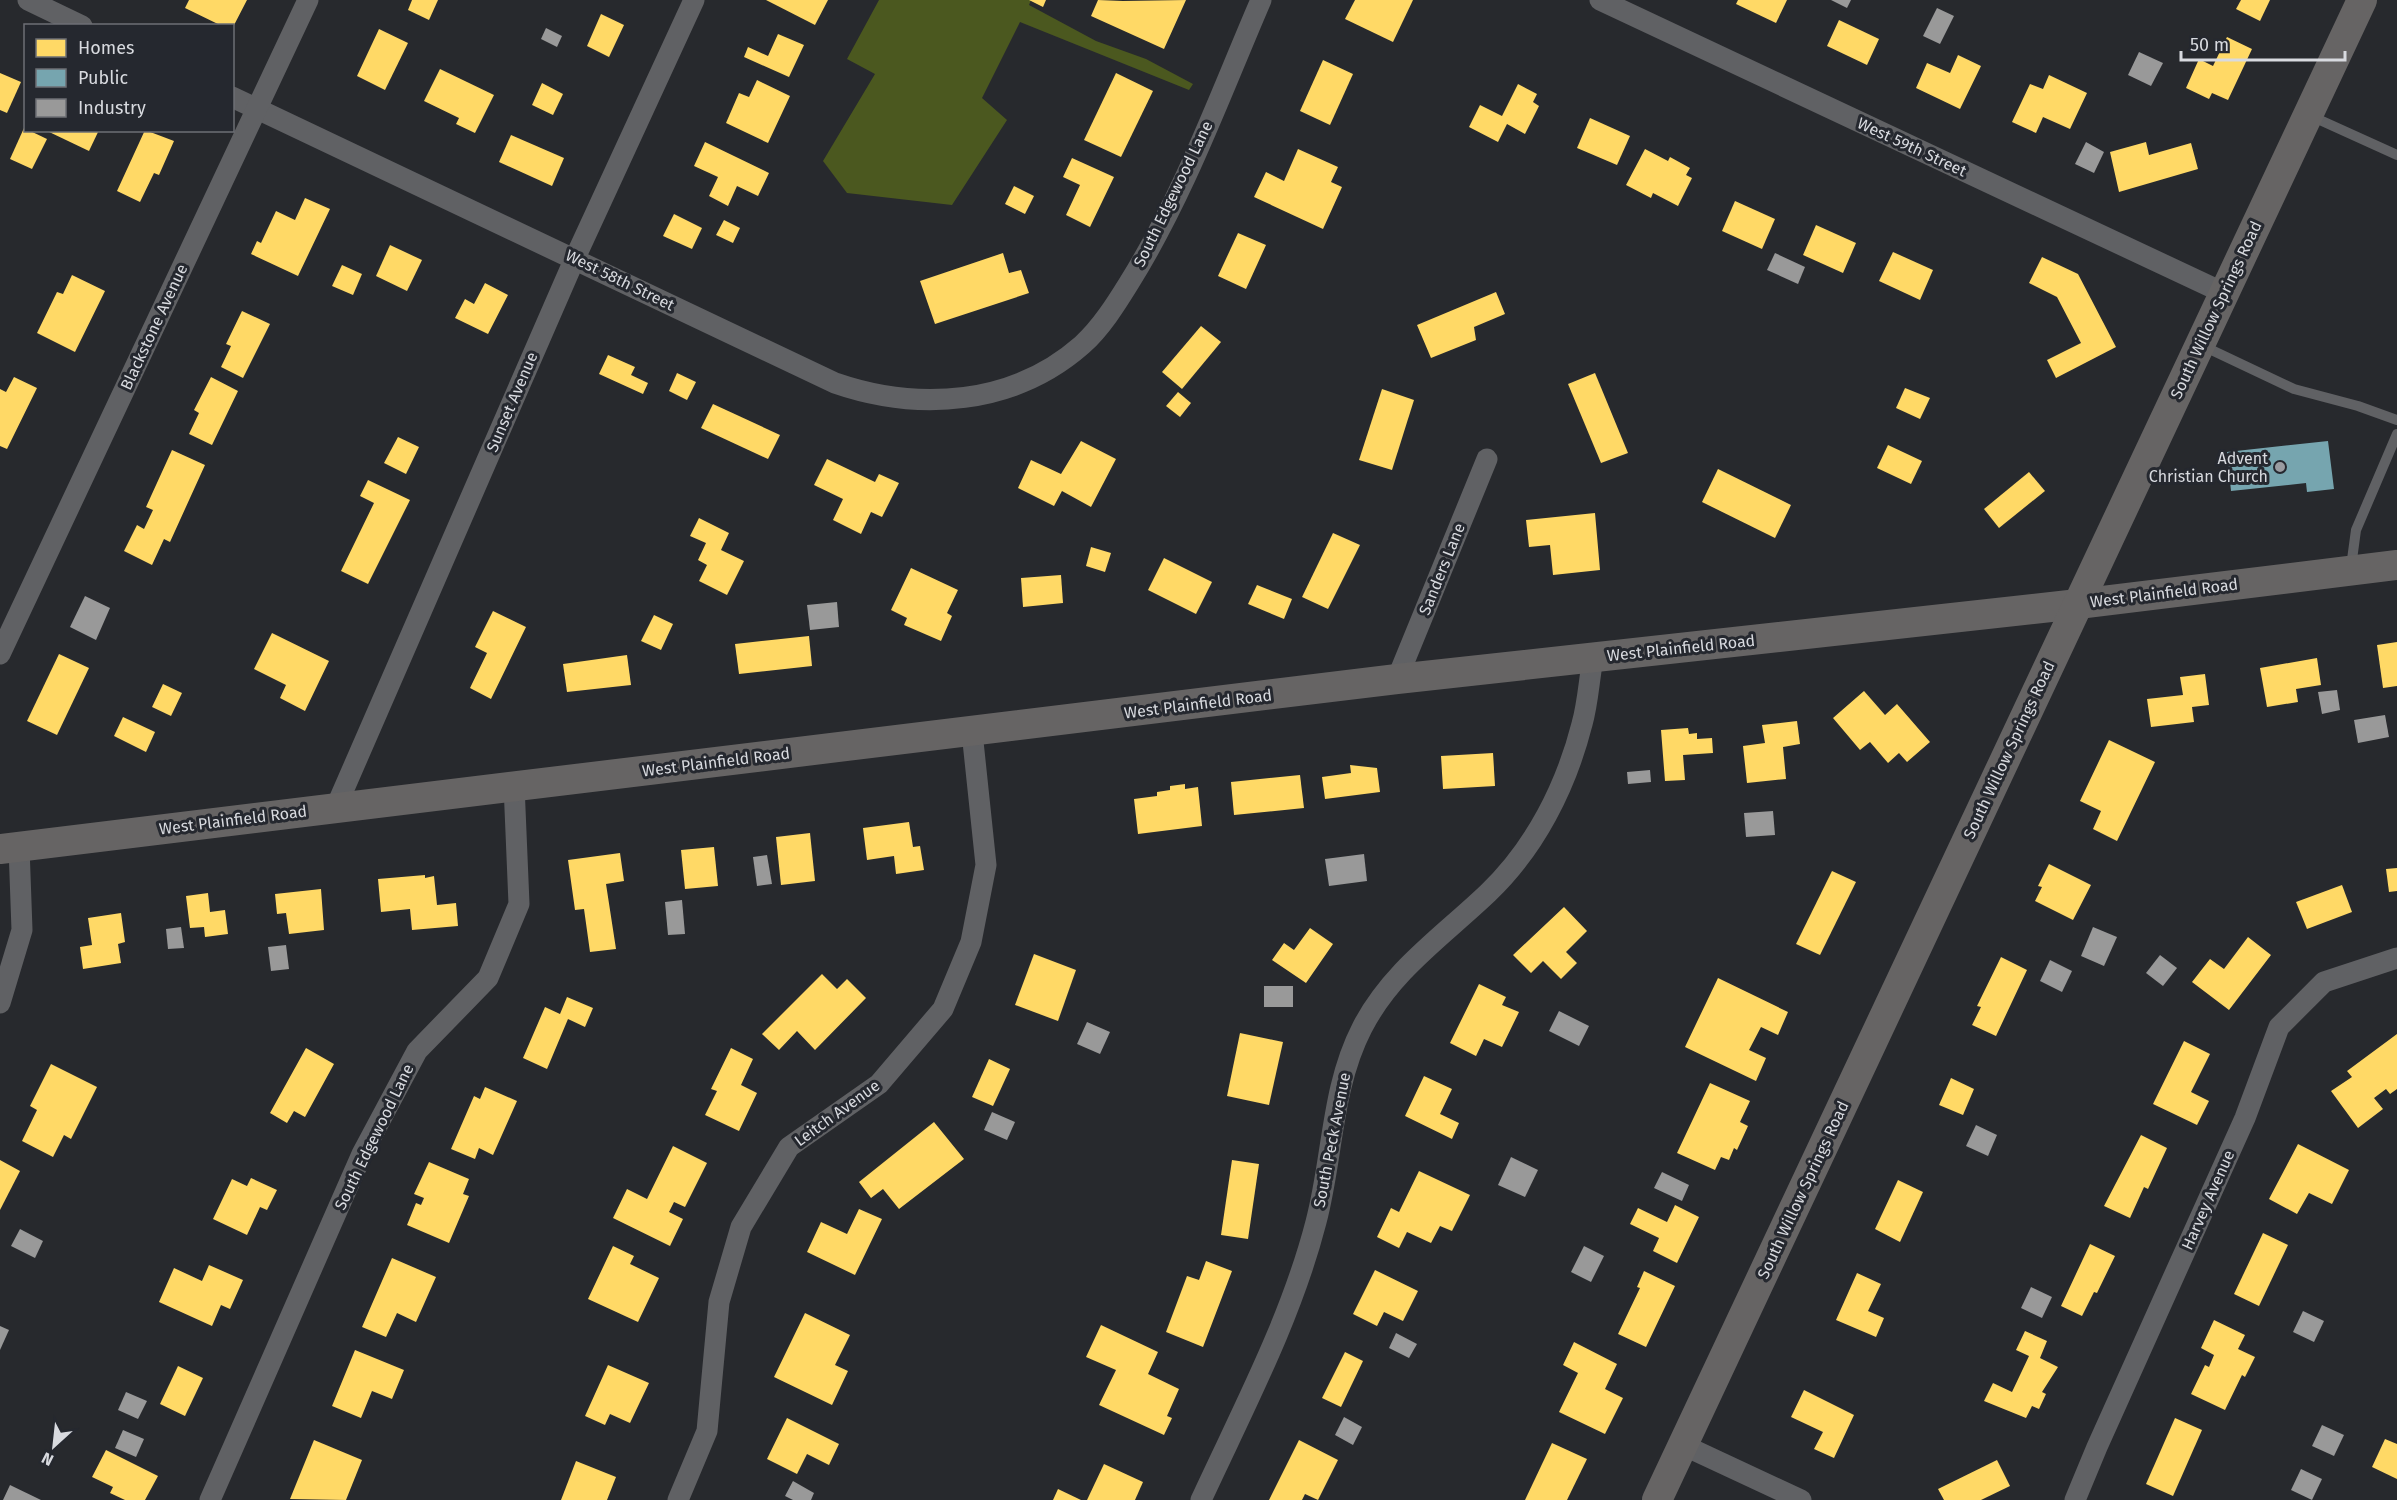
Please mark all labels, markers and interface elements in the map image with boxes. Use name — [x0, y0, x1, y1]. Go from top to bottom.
legend — [24, 24, 234, 132]
scale bar — [2181, 24, 2344, 62]
text: 50 m — [2190, 34, 2229, 56]
text: Homes — [78, 37, 134, 59]
text: Public — [78, 67, 128, 89]
text: Industry — [78, 97, 146, 119]
street label: West 59th Street — [1854, 113, 1970, 181]
street label: South Edgewood Lane — [1129, 118, 1217, 270]
street label: South Willow Springs Road — [2166, 218, 2266, 402]
street label: West 58th Street — [562, 245, 678, 315]
street label: Blackstone Avenue — [117, 261, 191, 393]
street label: Sunset Avenue — [482, 349, 542, 455]
place label: Advent Christian Church — [2149, 449, 2268, 486]
marker: Advent Christian Church — [2273, 460, 2287, 474]
street label: Sanders Lane — [1415, 520, 1469, 618]
street label: West Plainfield Road — [2089, 575, 2239, 611]
street label: West Plainfield Road — [1606, 631, 1756, 665]
street label: South Willow Springs Road — [1959, 658, 2059, 842]
street label: West Plainfield Road — [1123, 686, 1273, 722]
street label: West Plainfield Road — [641, 744, 791, 780]
street label: West Plainfield Road — [158, 802, 308, 838]
street label: South Edgewood Lane — [330, 1061, 418, 1213]
street label: South Peck Avenue — [1310, 1071, 1354, 1209]
street label: Leitch Avenue — [791, 1076, 883, 1150]
street label: South Willow Springs Road — [1753, 1098, 1853, 1282]
street label: Harvey Avenue — [2177, 1147, 2239, 1253]
north arrow — [24, 1416, 84, 1476]
text: N — [38, 1448, 56, 1470]

